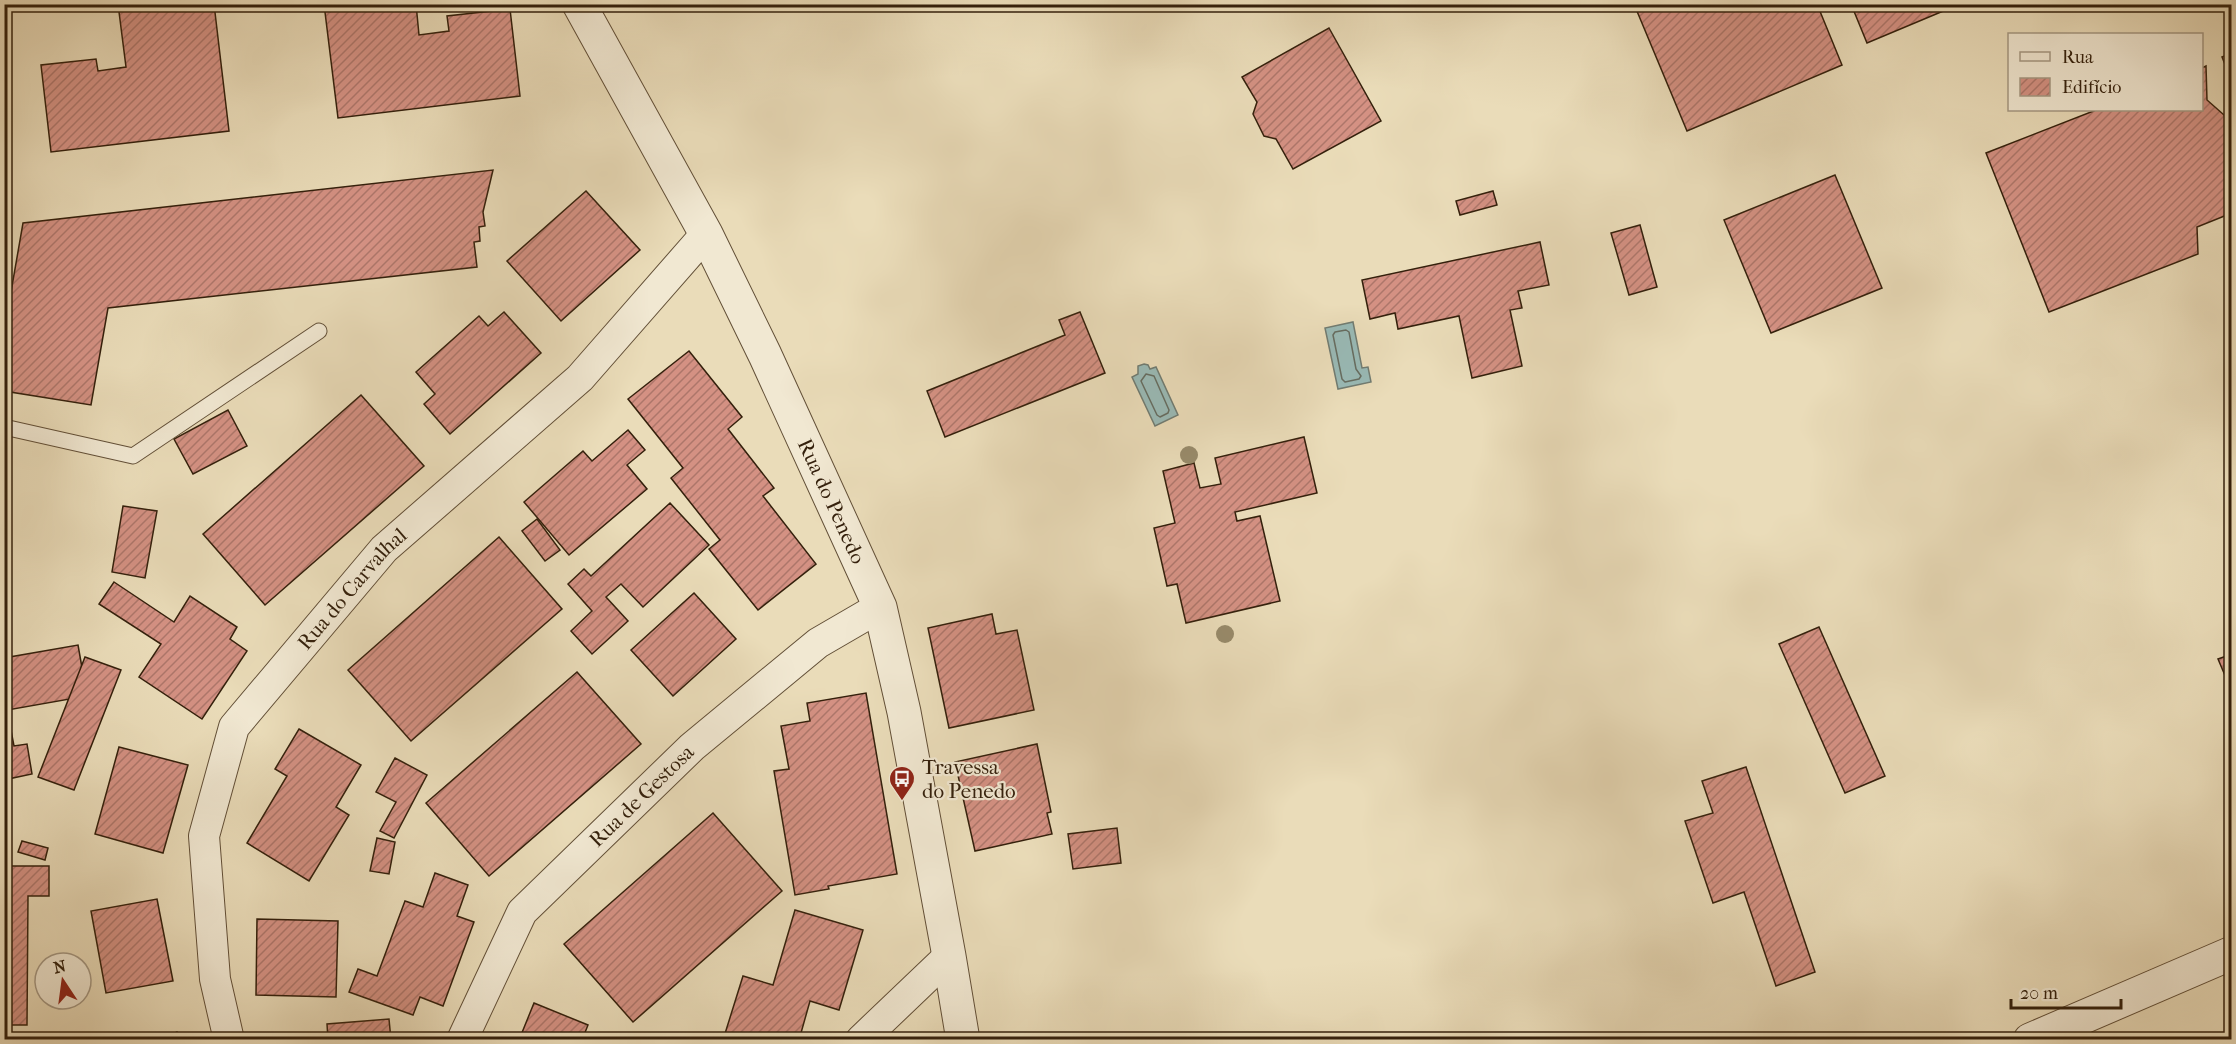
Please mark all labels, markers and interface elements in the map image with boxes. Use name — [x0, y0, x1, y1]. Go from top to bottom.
legend — [2008, 33, 2203, 111]
text: Rua — [2062, 47, 2094, 68]
text: Edifício — [2062, 77, 2121, 98]
street label: Rua do Penedo — [793, 435, 871, 567]
street label: Rua do Carvalhal — [293, 523, 412, 654]
street label: Rua de Gestosa — [584, 740, 699, 852]
place label: Travessa do Penedo — [922, 755, 1016, 803]
bus stop icon: Travessa do Penedo — [887, 764, 917, 802]
north arrow — [33, 951, 93, 1011]
text: N — [52, 956, 69, 977]
scale bar — [2011, 972, 2120, 1010]
text: 20 m — [2020, 983, 2058, 1004]

